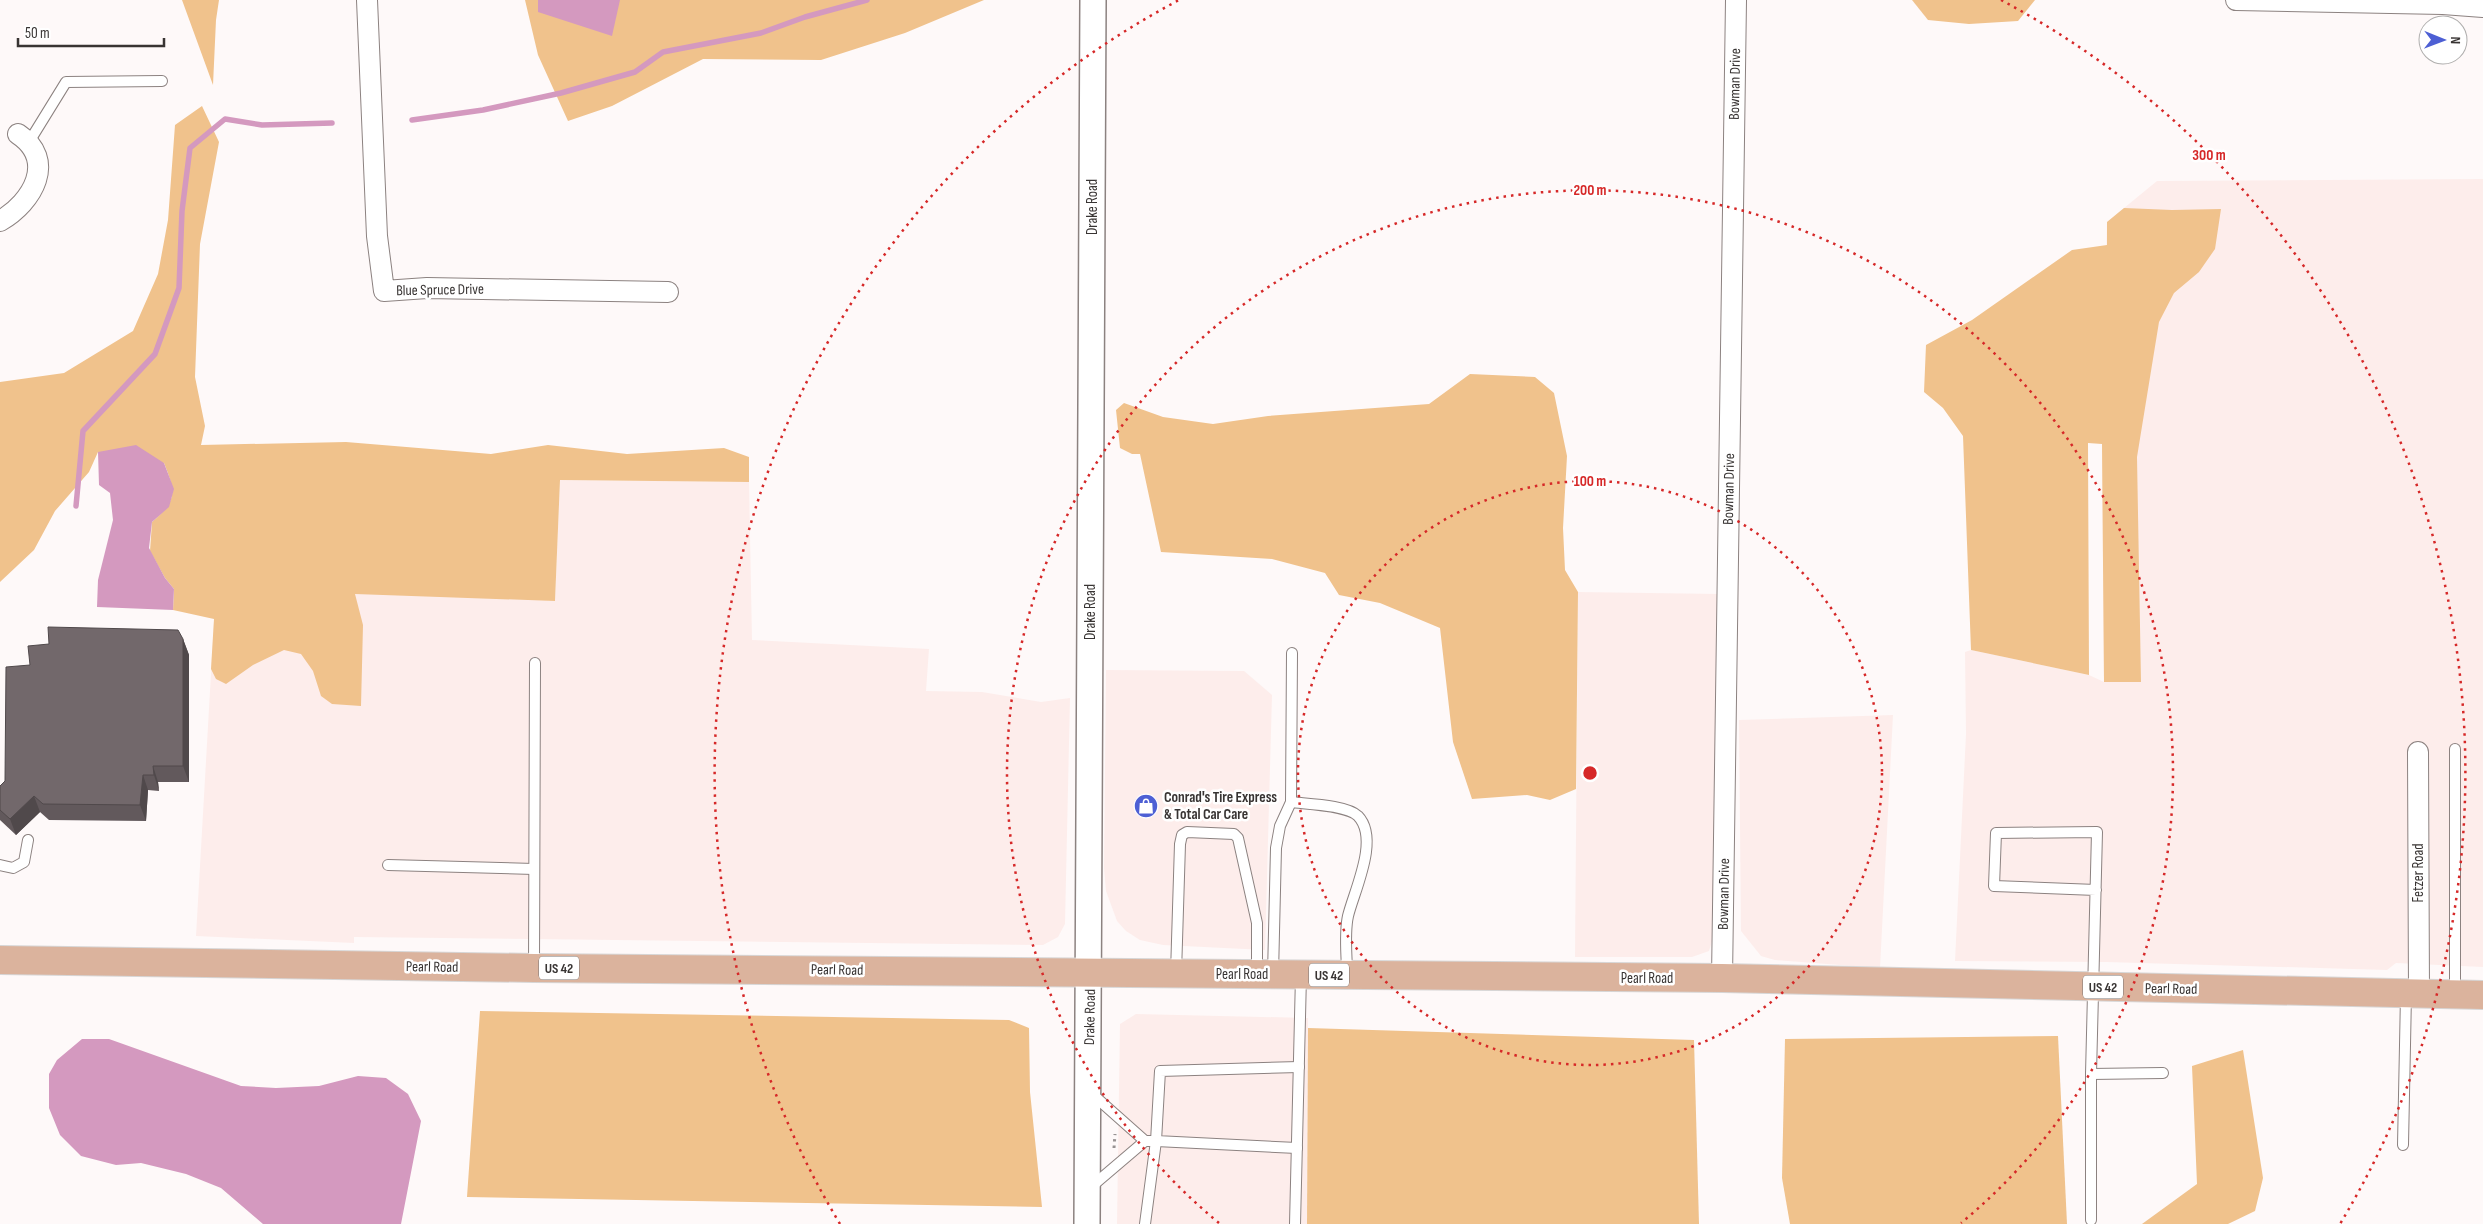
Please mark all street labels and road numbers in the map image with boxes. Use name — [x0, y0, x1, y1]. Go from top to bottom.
street label: Bowman Drive — [1725, 48, 1745, 120]
street label: Drake Road — [1083, 179, 1102, 235]
street label: Blue Spruce Drive — [396, 280, 484, 300]
street label: Bowman Drive — [1719, 453, 1739, 525]
street label: Drake Road — [1081, 584, 1100, 640]
street label: Fetzer Road — [2409, 843, 2428, 903]
street label: Bowman Drive — [1714, 858, 1734, 930]
road number: US 42 — [539, 956, 579, 980]
street label: Pearl Road — [406, 957, 458, 977]
street label: Pearl Road — [811, 960, 863, 980]
road number: US 42 — [1309, 964, 1349, 986]
street label: Pearl Road — [1216, 965, 1268, 984]
street label: Pearl Road — [1621, 969, 1673, 988]
road number: US 42 — [2083, 976, 2123, 999]
street label: Pearl Road — [2145, 979, 2197, 999]
street label: Drake Road — [1080, 989, 1100, 1045]

